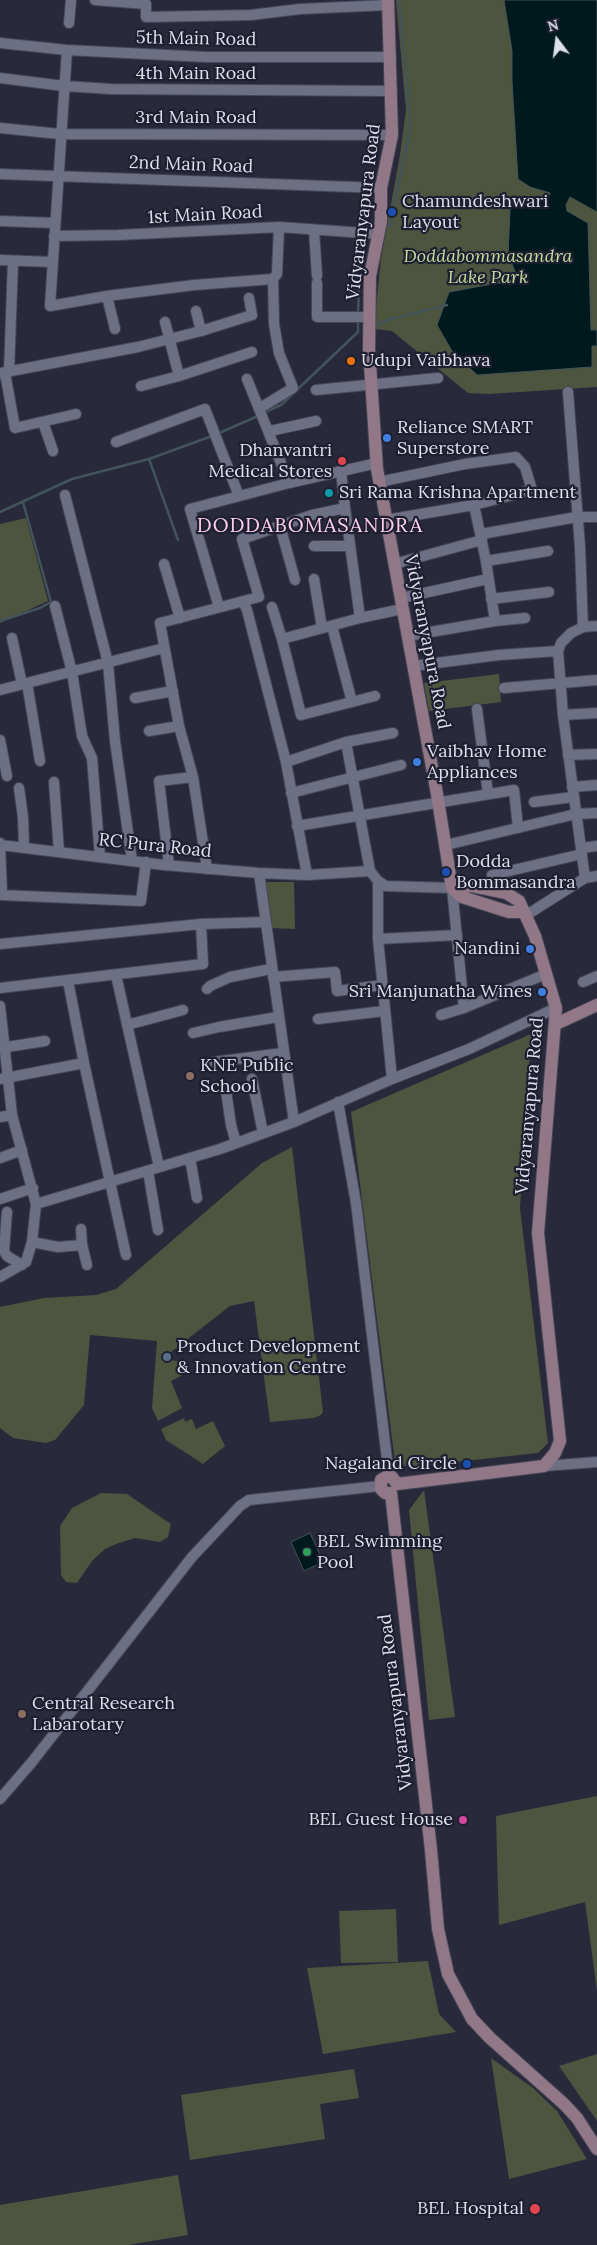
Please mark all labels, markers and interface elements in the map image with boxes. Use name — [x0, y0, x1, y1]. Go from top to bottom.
north arrow — [532, 15, 582, 65]
text: N — [546, 15, 561, 36]
street label: 5th Main Road — [136, 27, 256, 51]
street label: 4th Main Road — [136, 63, 256, 85]
street label: 3rd Main Road — [135, 107, 257, 129]
street label: Vidyaranyapura Road — [342, 123, 386, 301]
street label: 2nd Main Road — [128, 152, 254, 178]
place label: Chamundeshwari Layout — [402, 191, 548, 233]
street label: 1st Main Road — [147, 201, 263, 229]
marker: Chamundeshwari Layout — [386, 206, 398, 218]
park label: Doddabommasandra Lake Park — [404, 246, 572, 288]
place label: Udupi Vaibhava — [361, 350, 490, 372]
marker: Udupi Vaibhava — [345, 355, 357, 367]
place label: Reliance SMART Superstore — [397, 417, 533, 459]
marker: Reliance SMART Superstore — [381, 432, 393, 444]
place label: Dhanvantri Medical Stores — [208, 440, 332, 482]
marker: Dhanvantri Medical Stores — [336, 455, 348, 467]
place label: Sri Rama Krishna Apartment — [339, 482, 576, 504]
marker: Sri Rama Krishna Apartment — [323, 487, 335, 499]
district label: DODDABOMASANDRA — [195, 514, 425, 538]
street label: Vidyaranyapura Road — [399, 553, 455, 731]
place label: Vaibhav Home Appliances — [427, 741, 547, 784]
marker: Vaibhav Home Appliances — [411, 756, 423, 768]
street label: RC Pura Road — [97, 829, 213, 863]
place label: Dodda Bommasandra — [456, 851, 575, 894]
marker: Dodda Bommasandra — [440, 866, 452, 878]
place label: Nandini — [454, 938, 520, 960]
marker: Nandini — [524, 943, 536, 955]
place label: Sri Manjunatha Wines — [349, 981, 532, 1003]
marker: Sri Manjunatha Wines — [536, 986, 548, 998]
street label: Vidyaranyapura Road — [512, 1017, 548, 1195]
place label: KNE Public School — [200, 1055, 294, 1098]
marker: KNE Public School — [184, 1070, 196, 1082]
place label: Product Development & Innovation Centre — [177, 1336, 360, 1378]
marker: Product Development & Innovation Centre — [161, 1351, 173, 1363]
place label: Nagaland Circle — [325, 1453, 457, 1475]
marker: Nagaland Circle — [461, 1458, 473, 1470]
place label: BEL Swimming Pool — [317, 1531, 442, 1574]
marker: BEL Swimming Pool — [301, 1546, 313, 1558]
street label: Vidyaranyapura Road — [374, 1613, 418, 1791]
place label: Central Research Labarotary — [32, 1693, 175, 1736]
marker: Central Research Labarotary — [16, 1708, 28, 1720]
place label: BEL Guest House — [308, 1809, 453, 1831]
marker: BEL Guest House — [457, 1814, 469, 1826]
place label: BEL Hospital — [417, 2198, 524, 2220]
marker: BEL Hospital — [528, 2202, 542, 2216]

